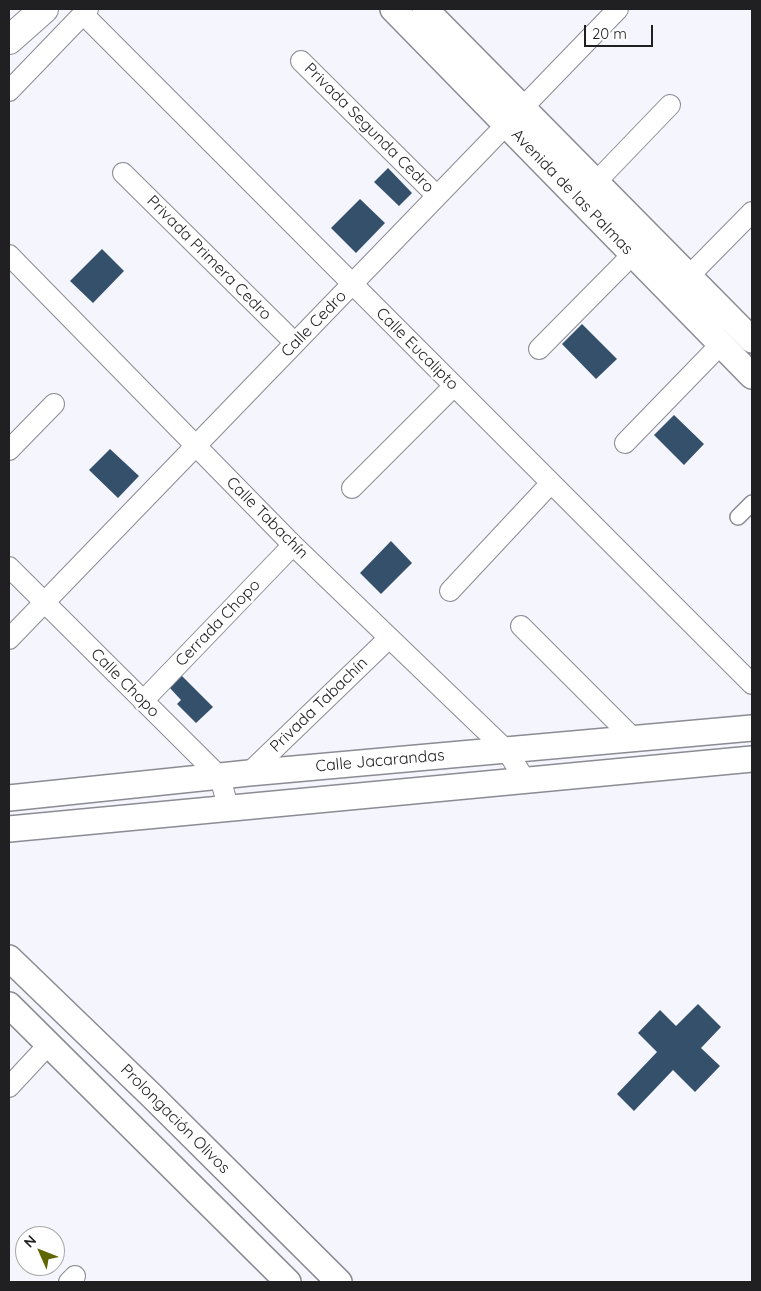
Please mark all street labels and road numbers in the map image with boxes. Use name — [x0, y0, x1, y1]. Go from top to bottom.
street label: Privada Segunda Cedro — [300, 59, 438, 197]
street label: Avenida de las Palmas — [507, 125, 637, 259]
street label: Privada Primera Cedro — [143, 192, 275, 324]
street label: Calle Cedro — [277, 287, 351, 361]
street label: Calle Eucalipto — [372, 304, 462, 394]
street label: Calle Tabachín — [222, 473, 312, 563]
street label: Cerrada Chopo — [172, 575, 264, 671]
street label: Calle Chopo — [87, 645, 163, 721]
street label: Privada Tabachín — [266, 654, 372, 756]
street label: Calle Jacarandas — [315, 746, 445, 776]
street label: Prolongación Olivos — [116, 1060, 234, 1178]

